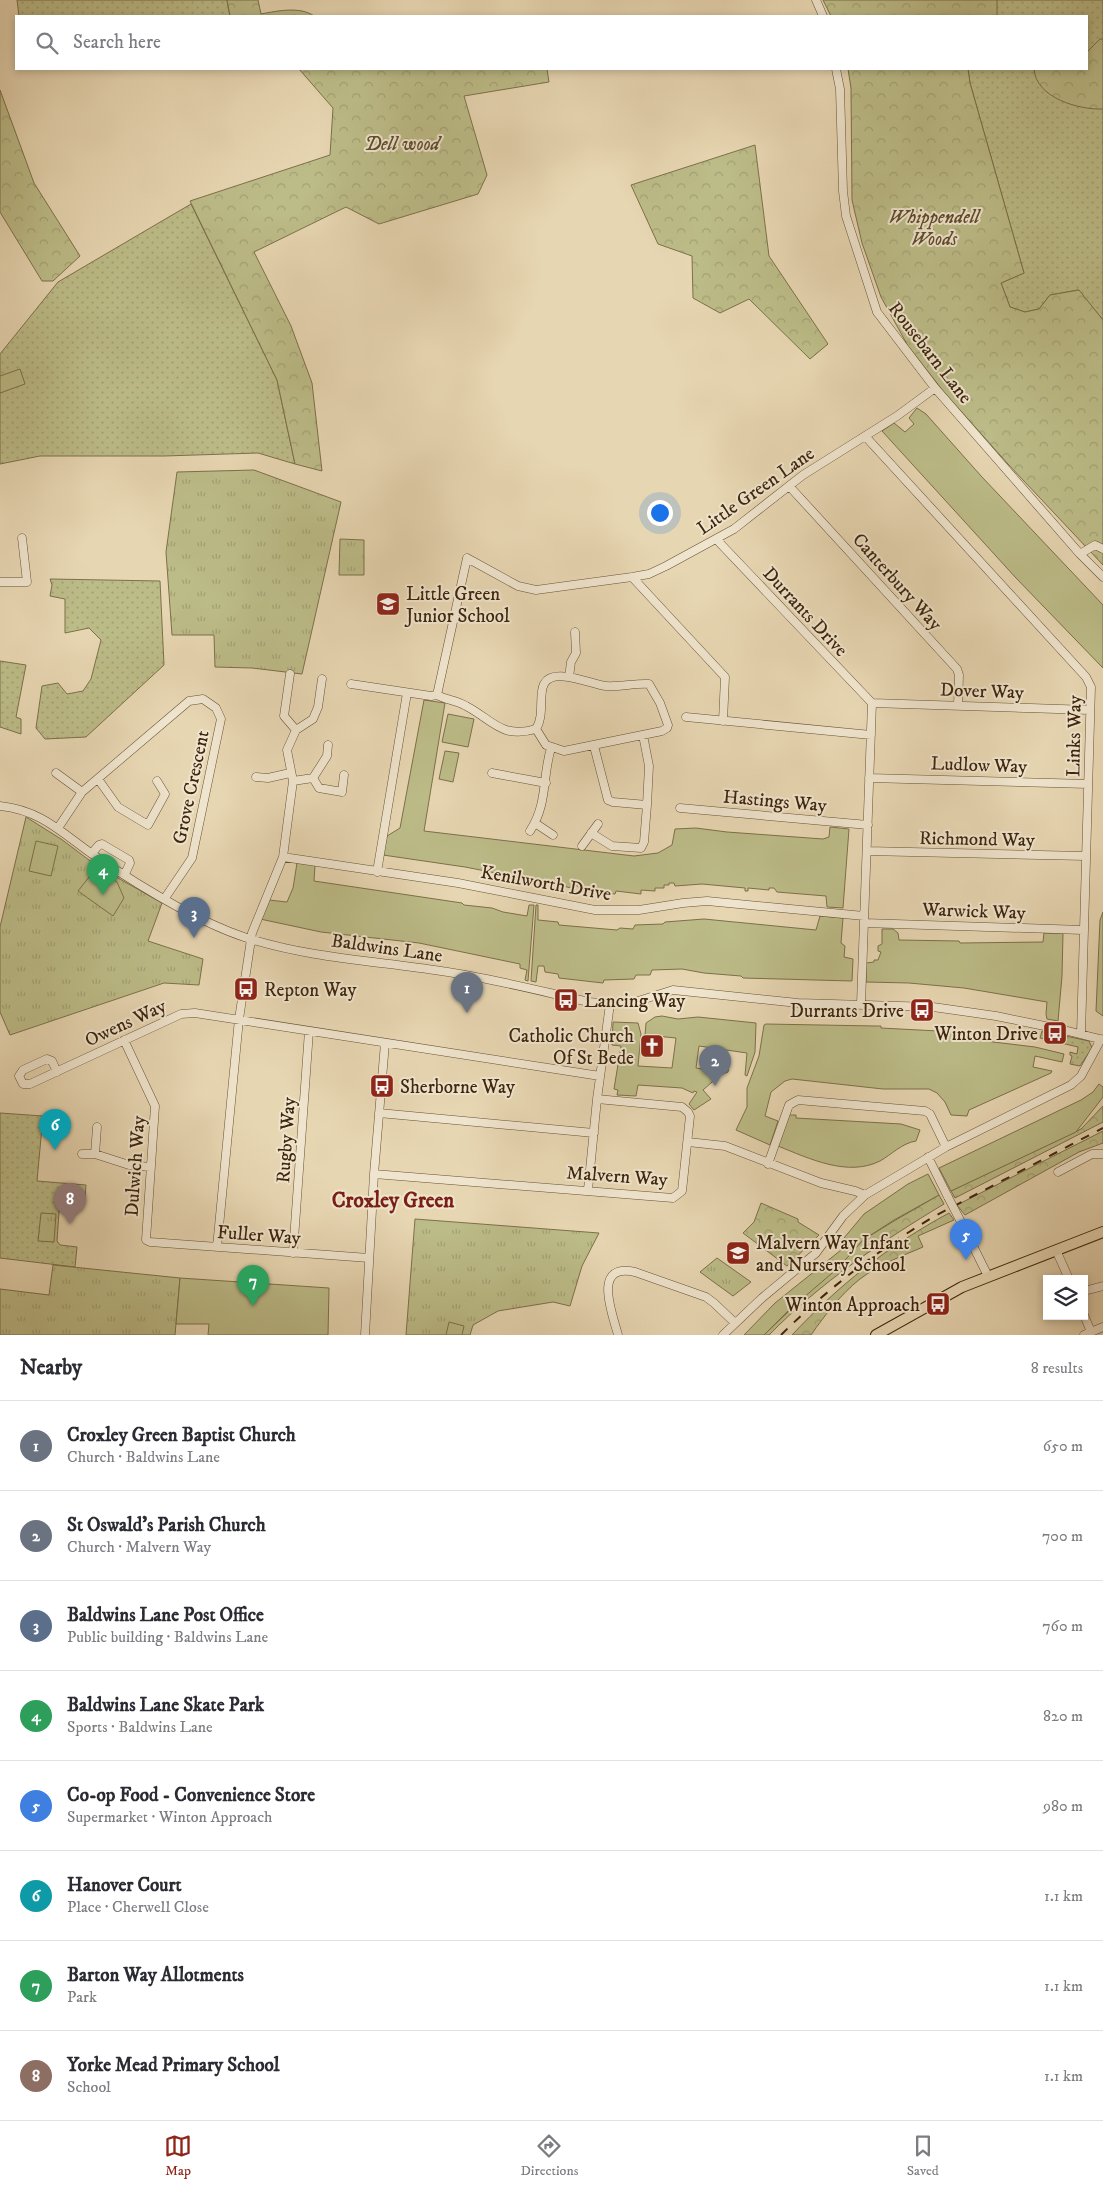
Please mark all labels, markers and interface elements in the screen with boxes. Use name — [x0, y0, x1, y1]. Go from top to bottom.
search box — [15, 15, 1088, 70]
icon: search — [33, 29, 61, 57]
text: Search here — [73, 31, 161, 54]
park label: Dell wood — [364, 133, 443, 156]
park label: Whippendell Woods — [888, 206, 982, 251]
street label: Rousebarn Lane — [883, 297, 977, 408]
street label: Little Green Lane — [693, 442, 819, 540]
your location — [647, 500, 673, 526]
street label: Canterbury Way — [847, 529, 947, 636]
street label: Durrants Drive — [758, 562, 852, 662]
place label: Little Green Junior School — [404, 583, 510, 628]
school or university icon: Little Green Junior School — [375, 591, 401, 617]
street label: Dover Way — [940, 679, 1025, 704]
street label: Links Way — [1062, 694, 1087, 777]
street label: Grove Crescent — [168, 728, 215, 846]
street label: Ludlow Way — [930, 752, 1029, 779]
street label: Hastings Way — [722, 785, 829, 818]
street label: Richmond Way — [919, 827, 1036, 852]
pin: 4 — [87, 854, 119, 895]
street label: Kenilworth Drive — [479, 861, 613, 906]
pin: 3 — [178, 897, 210, 938]
street label: Warwick Way — [921, 898, 1027, 925]
street label: Baldwins Lane — [330, 929, 444, 968]
pin: 1 — [451, 972, 483, 1013]
bus stop icon: Repton Way — [233, 976, 259, 1002]
place label: Repton Way — [264, 979, 358, 1002]
bus stop icon: Lancing Way — [553, 987, 579, 1013]
place label: Lancing Way — [584, 990, 686, 1013]
street label: Owens Way — [81, 994, 171, 1052]
bus stop icon: Durrants Drive — [909, 997, 935, 1023]
place label: Durrants Drive — [790, 1000, 904, 1023]
bus stop icon: Winton Drive — [1042, 1020, 1068, 1046]
place label: Winton Drive — [933, 1023, 1038, 1046]
place label: Catholic Church Of St Bede — [508, 1025, 634, 1070]
church icon: Catholic Church Of St Bede — [639, 1033, 665, 1059]
pin: 2 — [699, 1045, 731, 1086]
bus stop icon: Sherborne Way — [369, 1073, 395, 1099]
place label: Sherborne Way — [400, 1076, 516, 1099]
street label: Rugby Way — [272, 1095, 301, 1184]
pin: 6 — [39, 1109, 71, 1150]
street label: Dulwich Way — [120, 1114, 151, 1217]
street label: Malvern Way — [565, 1161, 669, 1192]
pin: 8 — [54, 1183, 86, 1224]
district label: Croxley Green — [332, 1188, 455, 1214]
pin: 5 — [950, 1219, 982, 1260]
street label: Fuller Way — [216, 1221, 303, 1250]
place label: Malvern Way Infant and Nursery School — [756, 1232, 909, 1277]
school or university icon: Malvern Way Infant and Nursery School — [725, 1240, 751, 1266]
pin: 7 — [237, 1265, 269, 1306]
map controls — [1043, 1275, 1088, 1320]
button: layers — [1043, 1275, 1088, 1320]
bus stop icon: Winton Approach — [925, 1291, 951, 1317]
place label: Winton Approach — [784, 1294, 920, 1317]
text: Nearby — [20, 1355, 82, 1381]
text: 8 results — [1031, 1358, 1083, 1378]
text: Croxley Green Baptist Church — [67, 1424, 296, 1447]
text: 1 — [33, 1436, 39, 1456]
text: 650 m — [1043, 1436, 1083, 1456]
text: Church · Baldwins Lane — [67, 1447, 220, 1467]
text: St Oswald's Parish Church — [67, 1514, 266, 1537]
text: 2 — [32, 1526, 40, 1546]
text: 700 m — [1042, 1526, 1083, 1546]
text: Church · Malvern Way — [67, 1537, 211, 1557]
text: Baldwins Lane Post Office — [67, 1604, 264, 1627]
text: 3 — [33, 1616, 39, 1636]
text: 760 m — [1042, 1616, 1083, 1636]
text: Public building · Baldwins Lane — [67, 1627, 268, 1647]
text: Baldwins Lane Skate Park — [67, 1694, 264, 1717]
text: 4 — [31, 1706, 41, 1726]
text: 820 m — [1043, 1706, 1083, 1726]
text: Sports · Baldwins Lane — [67, 1717, 213, 1737]
text: Co-op Food - Convenience Store — [67, 1784, 315, 1807]
text: 5 — [32, 1796, 40, 1816]
text: 980 m — [1043, 1796, 1083, 1816]
text: Supermarket · Winton Approach — [67, 1807, 272, 1827]
text: Hanover Court — [67, 1874, 182, 1897]
text: 6 — [32, 1886, 40, 1906]
text: 1.1 km — [1044, 1886, 1083, 1906]
text: Place · Cherwell Close — [67, 1897, 209, 1917]
text: Barton Way Allotments — [67, 1964, 244, 1987]
text: 7 — [32, 1976, 40, 1996]
text: 1.1 km — [1044, 1976, 1083, 1996]
text: Park — [67, 1987, 97, 2007]
text: Yorke Mead Primary School — [67, 2054, 279, 2077]
text: 8 — [32, 2066, 40, 2086]
text: 1.1 km — [1044, 2066, 1083, 2086]
text: School — [67, 2077, 111, 2097]
tab: Map — [164, 2132, 192, 2180]
tab: Directions — [520, 2132, 578, 2180]
tab: Saved — [907, 2132, 939, 2180]

